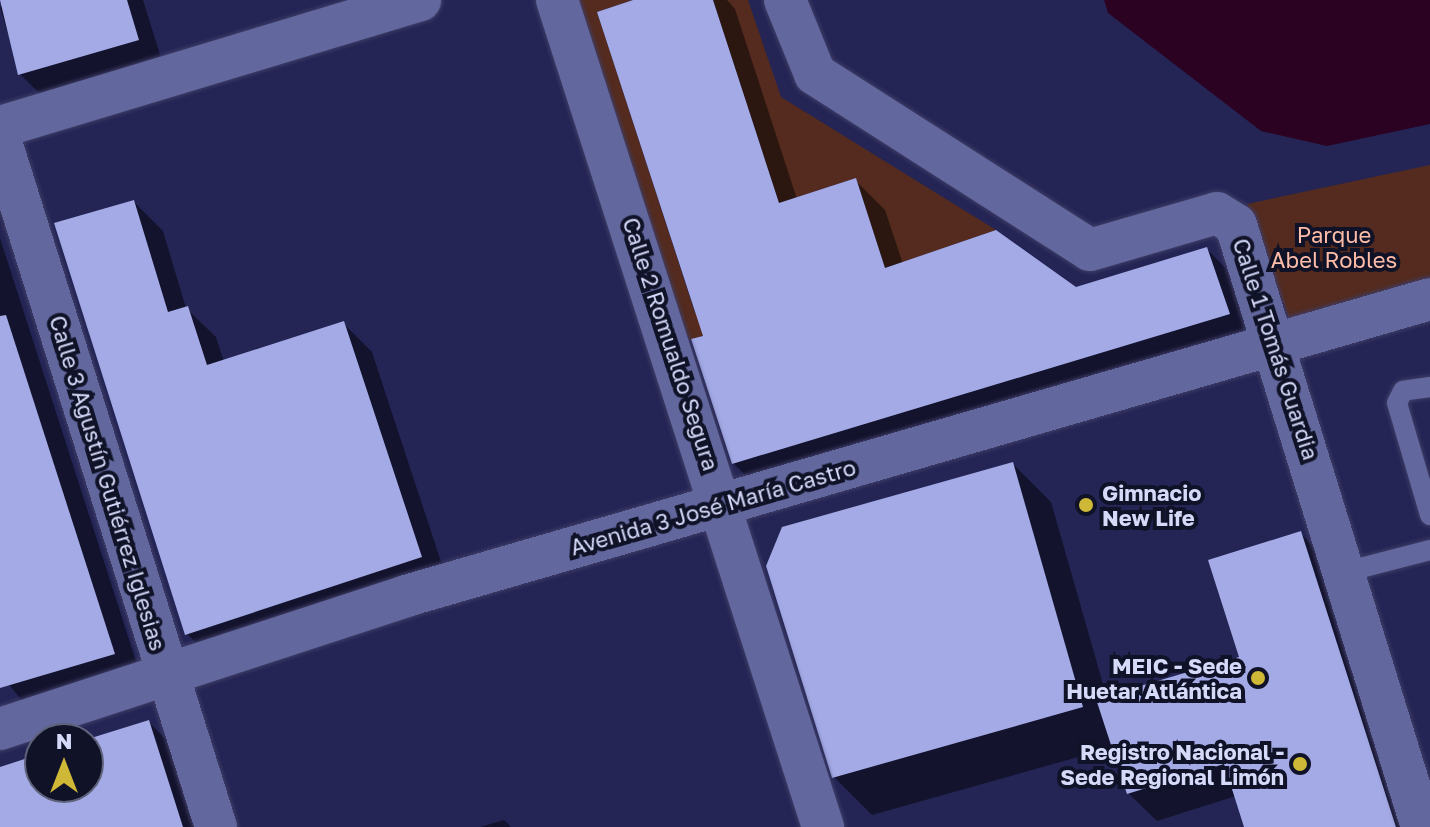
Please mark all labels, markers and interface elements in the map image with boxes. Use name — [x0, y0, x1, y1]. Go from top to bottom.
street label: Calle 2 Romualdo Segura — [618, 214, 724, 474]
park label: Parque Abel Robles — [1271, 221, 1397, 272]
street label: Calle 1 Tomás Guardia — [1228, 235, 1324, 463]
street label: Calle 3 Agustín Gutiérrez Iglesias — [44, 312, 172, 654]
street label: Avenida 3 José María Castro — [567, 454, 859, 560]
place label: Gimnacio New Life — [1102, 479, 1201, 530]
marker: Gimnacio New Life — [1077, 496, 1095, 514]
place label: MEIC - Sede Huetar Atlántica — [1066, 652, 1242, 704]
marker: MEIC - Sede Huetar Atlántica — [1249, 669, 1267, 687]
north arrow — [24, 723, 104, 803]
text: N — [56, 727, 72, 754]
place label: Registro Nacional - Sede Regional Limón — [1060, 738, 1284, 790]
marker: Registro Nacional - Sede Regional Limón — [1291, 755, 1309, 773]

